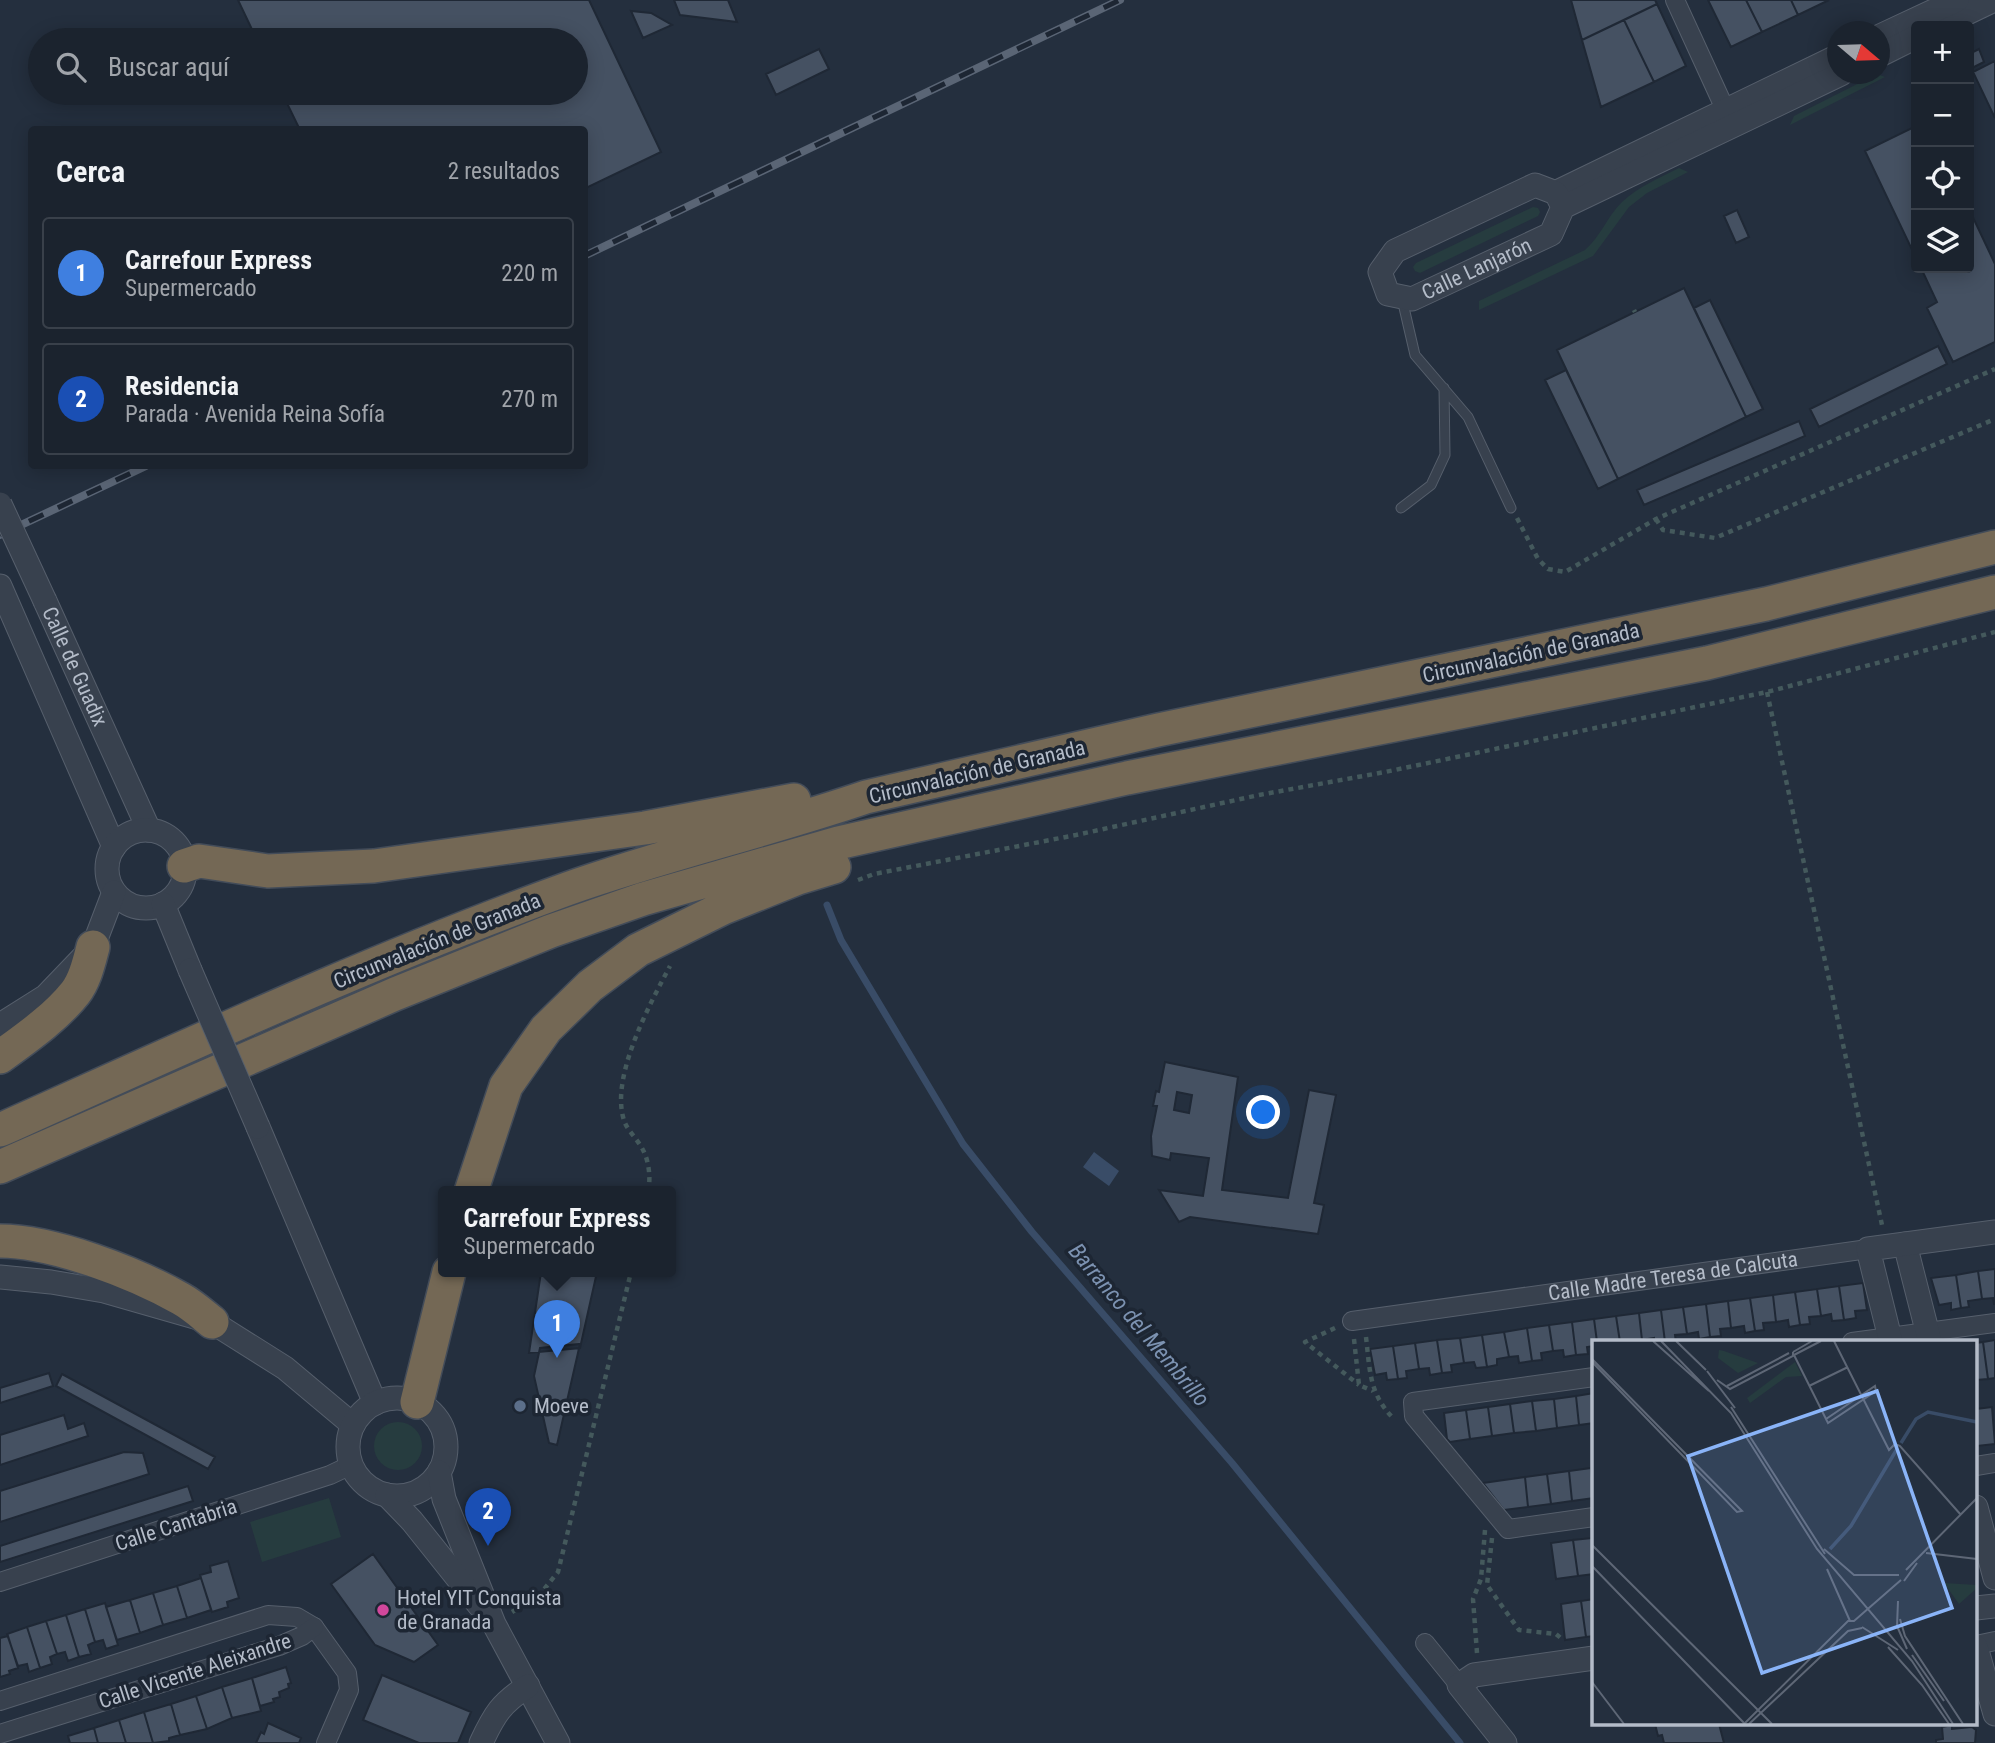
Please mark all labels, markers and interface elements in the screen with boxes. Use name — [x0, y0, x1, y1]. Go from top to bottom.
north arrow — [1827, 21, 1890, 84]
map controls — [1911, 21, 1974, 273]
button: + — [1911, 21, 1974, 84]
search box — [28, 28, 588, 105]
icon: search — [52, 48, 90, 86]
text: Buscar aquí — [108, 52, 229, 82]
button: − — [1911, 84, 1974, 147]
button: locate — [1911, 147, 1974, 210]
text: Cerca — [56, 154, 125, 189]
text: 2 resultados — [448, 158, 560, 185]
button: layers — [1911, 210, 1974, 273]
street label: Calle Lanjarón — [1418, 233, 1535, 305]
text: Carrefour Express — [125, 245, 312, 275]
text: 1 — [75, 260, 87, 287]
text: 220 m — [501, 260, 558, 287]
text: Supermercado — [125, 275, 257, 302]
text: Residencia — [125, 371, 239, 401]
text: 2 — [75, 386, 87, 413]
text: 270 m — [501, 386, 558, 413]
text: Parada · Avenida Reina Sofía — [125, 401, 385, 428]
street label: Calle de Guadix — [37, 603, 112, 730]
street label: Circunvalación de Granada — [1420, 618, 1642, 688]
street label: Circunvalación de Granada — [867, 735, 1087, 809]
street label: Circunvalación de Granada — [330, 888, 544, 994]
your location — [1246, 1095, 1280, 1129]
popup — [438, 1186, 676, 1277]
text: Carrefour Express — [463, 1203, 651, 1233]
text: Supermercado — [463, 1233, 595, 1260]
water label: Barranco del Membrillo — [1063, 1238, 1215, 1412]
street label: Calle Madre Teresa de Calcuta — [1547, 1247, 1799, 1305]
pin: 1 — [534, 1300, 580, 1358]
inset map — [1592, 1340, 1978, 1726]
place label: Moeve — [534, 1394, 589, 1418]
marker: Moeve — [512, 1398, 528, 1414]
pin: 2 — [465, 1488, 511, 1546]
street label: Calle Cantabria — [112, 1494, 240, 1556]
place label: Hotel YIT Conquista de Granada — [397, 1586, 562, 1634]
marker: Hotel YIT Conquista de Granada — [375, 1602, 391, 1618]
street label: Calle Vicente Aleixandre — [96, 1628, 294, 1713]

